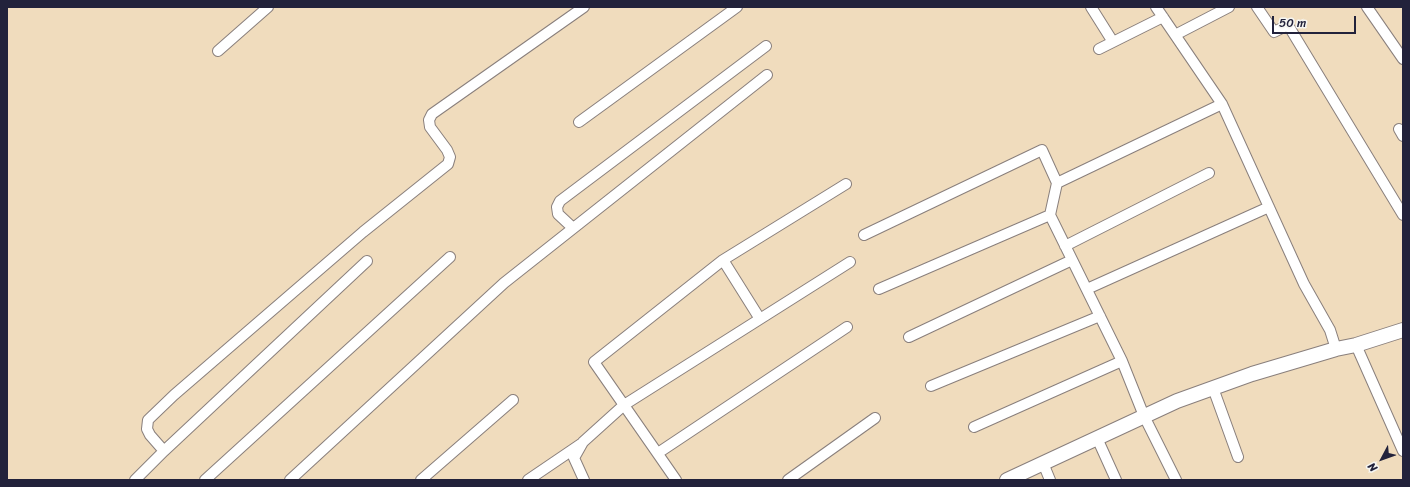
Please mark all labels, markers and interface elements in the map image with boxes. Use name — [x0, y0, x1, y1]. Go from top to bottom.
scale bar — [1274, 8, 1358, 34]
text: 50 m — [1279, 12, 1306, 34]
north arrow — [1362, 439, 1402, 479]
text: N — [1363, 458, 1382, 476]

